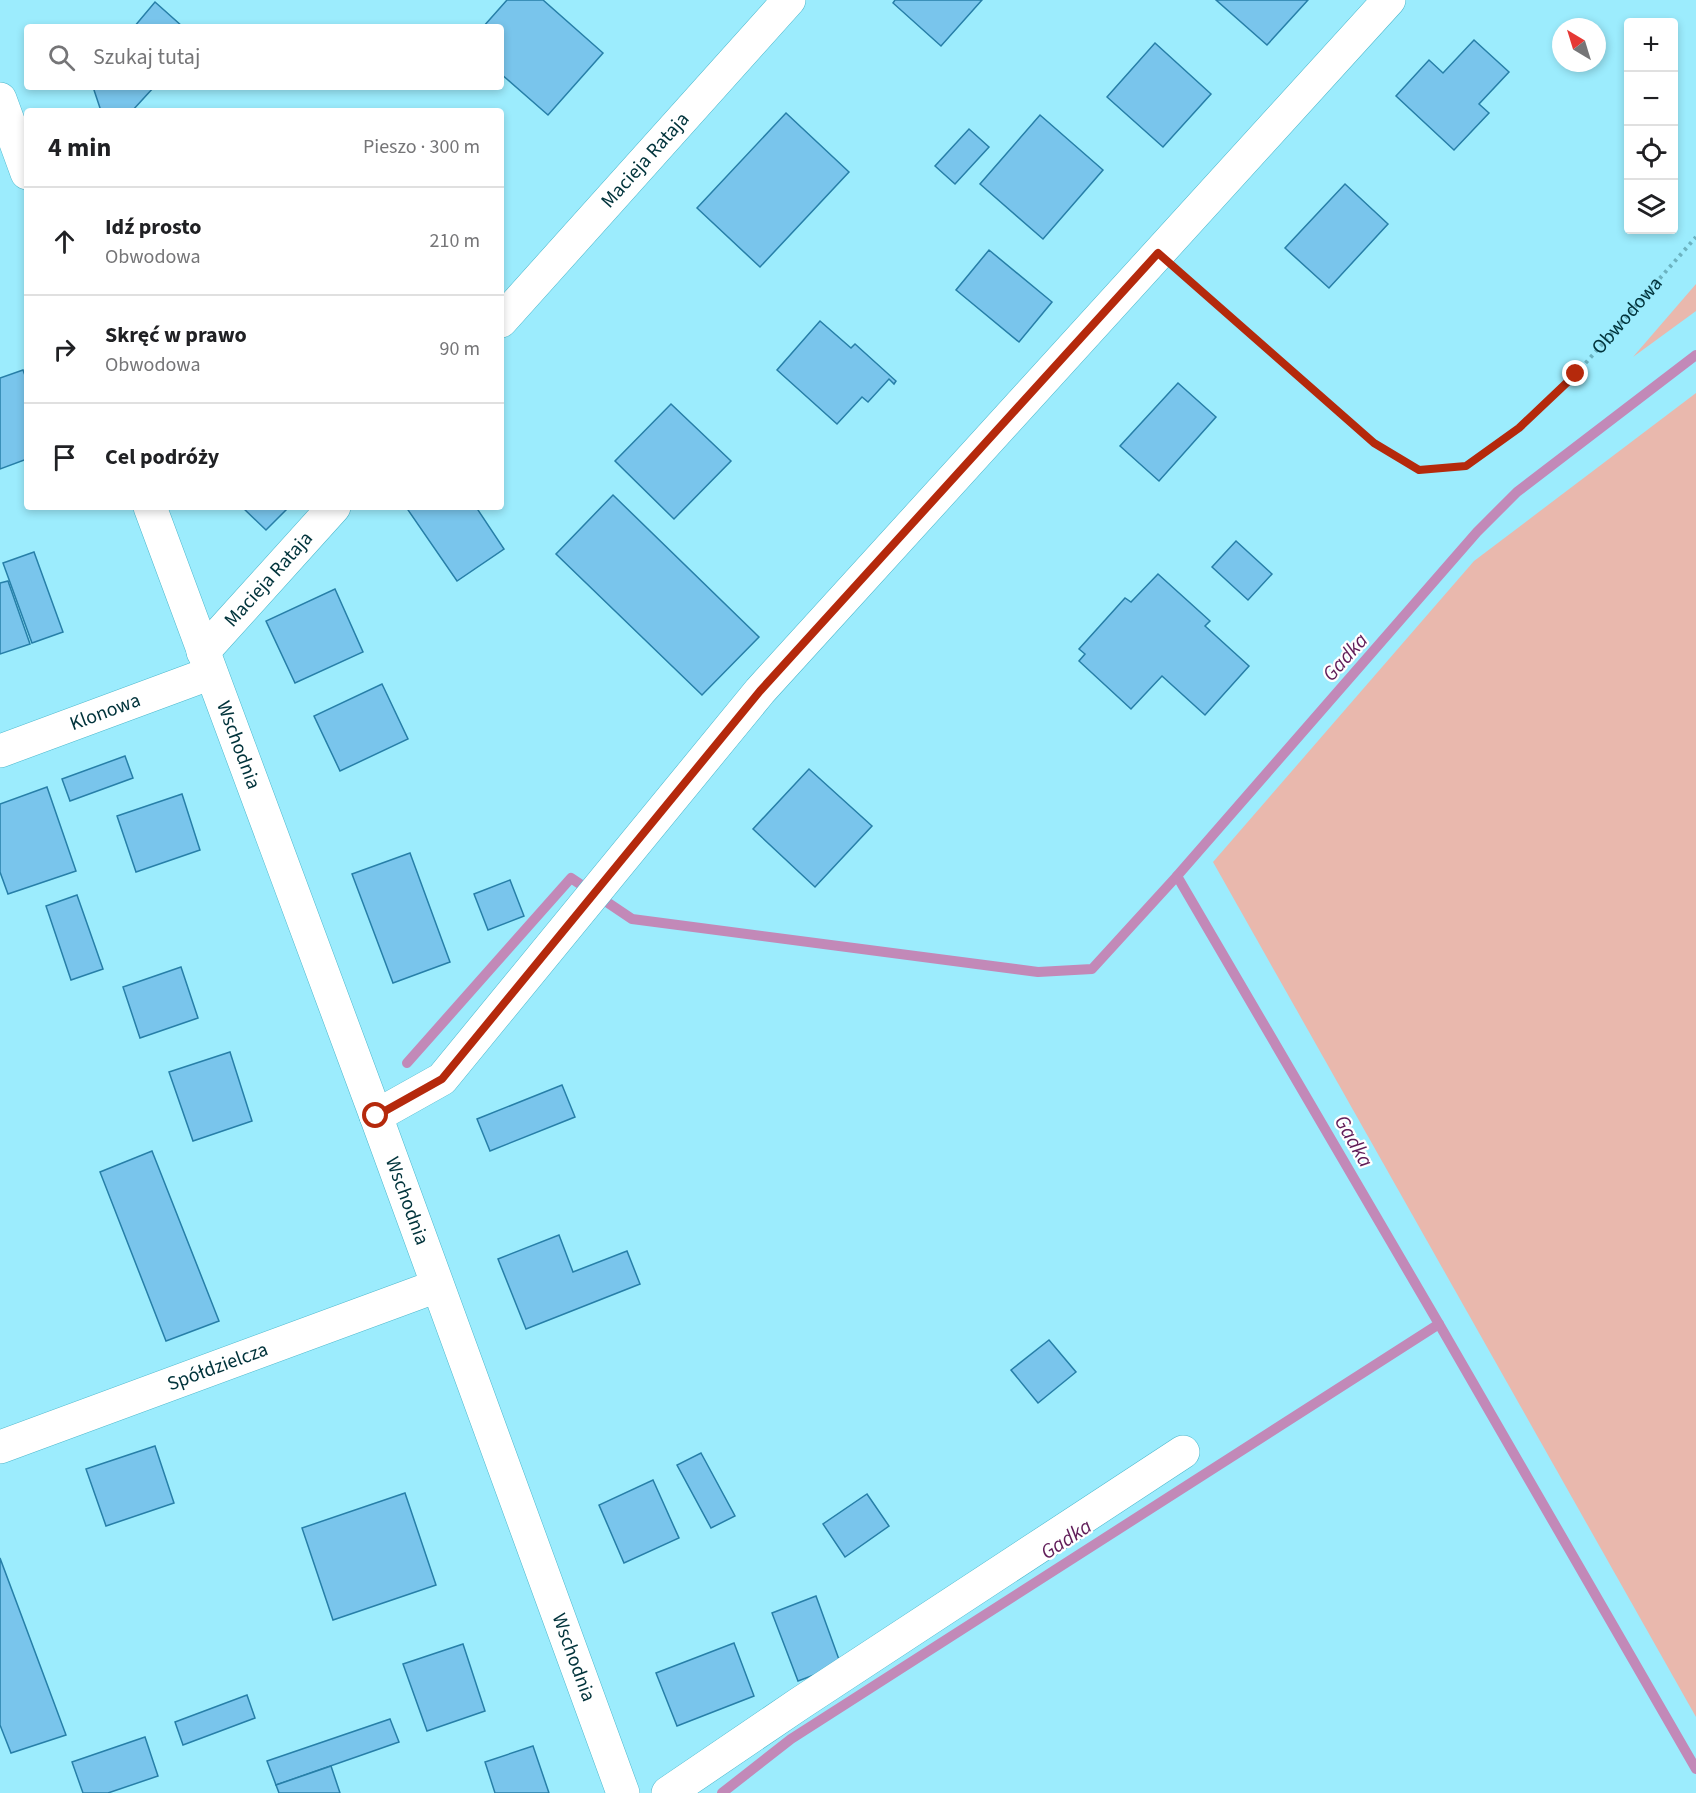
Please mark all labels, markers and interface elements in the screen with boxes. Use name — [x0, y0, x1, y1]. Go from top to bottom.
north arrow — [1552, 18, 1606, 72]
map controls — [1624, 18, 1678, 234]
button: + — [1624, 18, 1678, 72]
search box — [24, 24, 504, 90]
icon: search — [45, 41, 78, 74]
text: Szukaj tutaj — [93, 41, 200, 73]
button: − — [1624, 72, 1678, 126]
street label: Macieja Rataja — [595, 106, 696, 214]
button: locate — [1624, 126, 1678, 180]
text: 4 min — [48, 129, 111, 166]
text: Pieszo · 300 m — [363, 133, 480, 161]
button: layers — [1624, 180, 1678, 234]
text: Idź prosto — [105, 211, 202, 243]
icon: ahead — [48, 225, 81, 258]
text: 210 m — [430, 227, 480, 255]
text: Obwodowa — [105, 243, 201, 271]
street label: Obwodowa — [1585, 270, 1669, 361]
text: Skręć w prawo — [105, 319, 247, 351]
icon: right — [48, 333, 81, 366]
text: 90 m — [440, 335, 480, 363]
text: Obwodowa — [105, 351, 201, 379]
route end — [1562, 360, 1588, 386]
icon: arrive — [48, 441, 81, 474]
text: Cel podróży — [105, 441, 219, 473]
street label: Macieja Rataja — [218, 525, 319, 633]
water label: Gadka — [1315, 626, 1375, 688]
street label: Klonowa — [66, 686, 144, 738]
street label: Wschodnia — [209, 697, 268, 793]
route start — [362, 1102, 388, 1128]
water label: Gadka — [1327, 1109, 1381, 1173]
street label: Wschodnia — [378, 1153, 436, 1249]
street label: Spółdzielcza — [163, 1335, 272, 1398]
water label: Gadka — [1034, 1511, 1098, 1567]
street label: Wschodnia — [545, 1609, 602, 1706]

